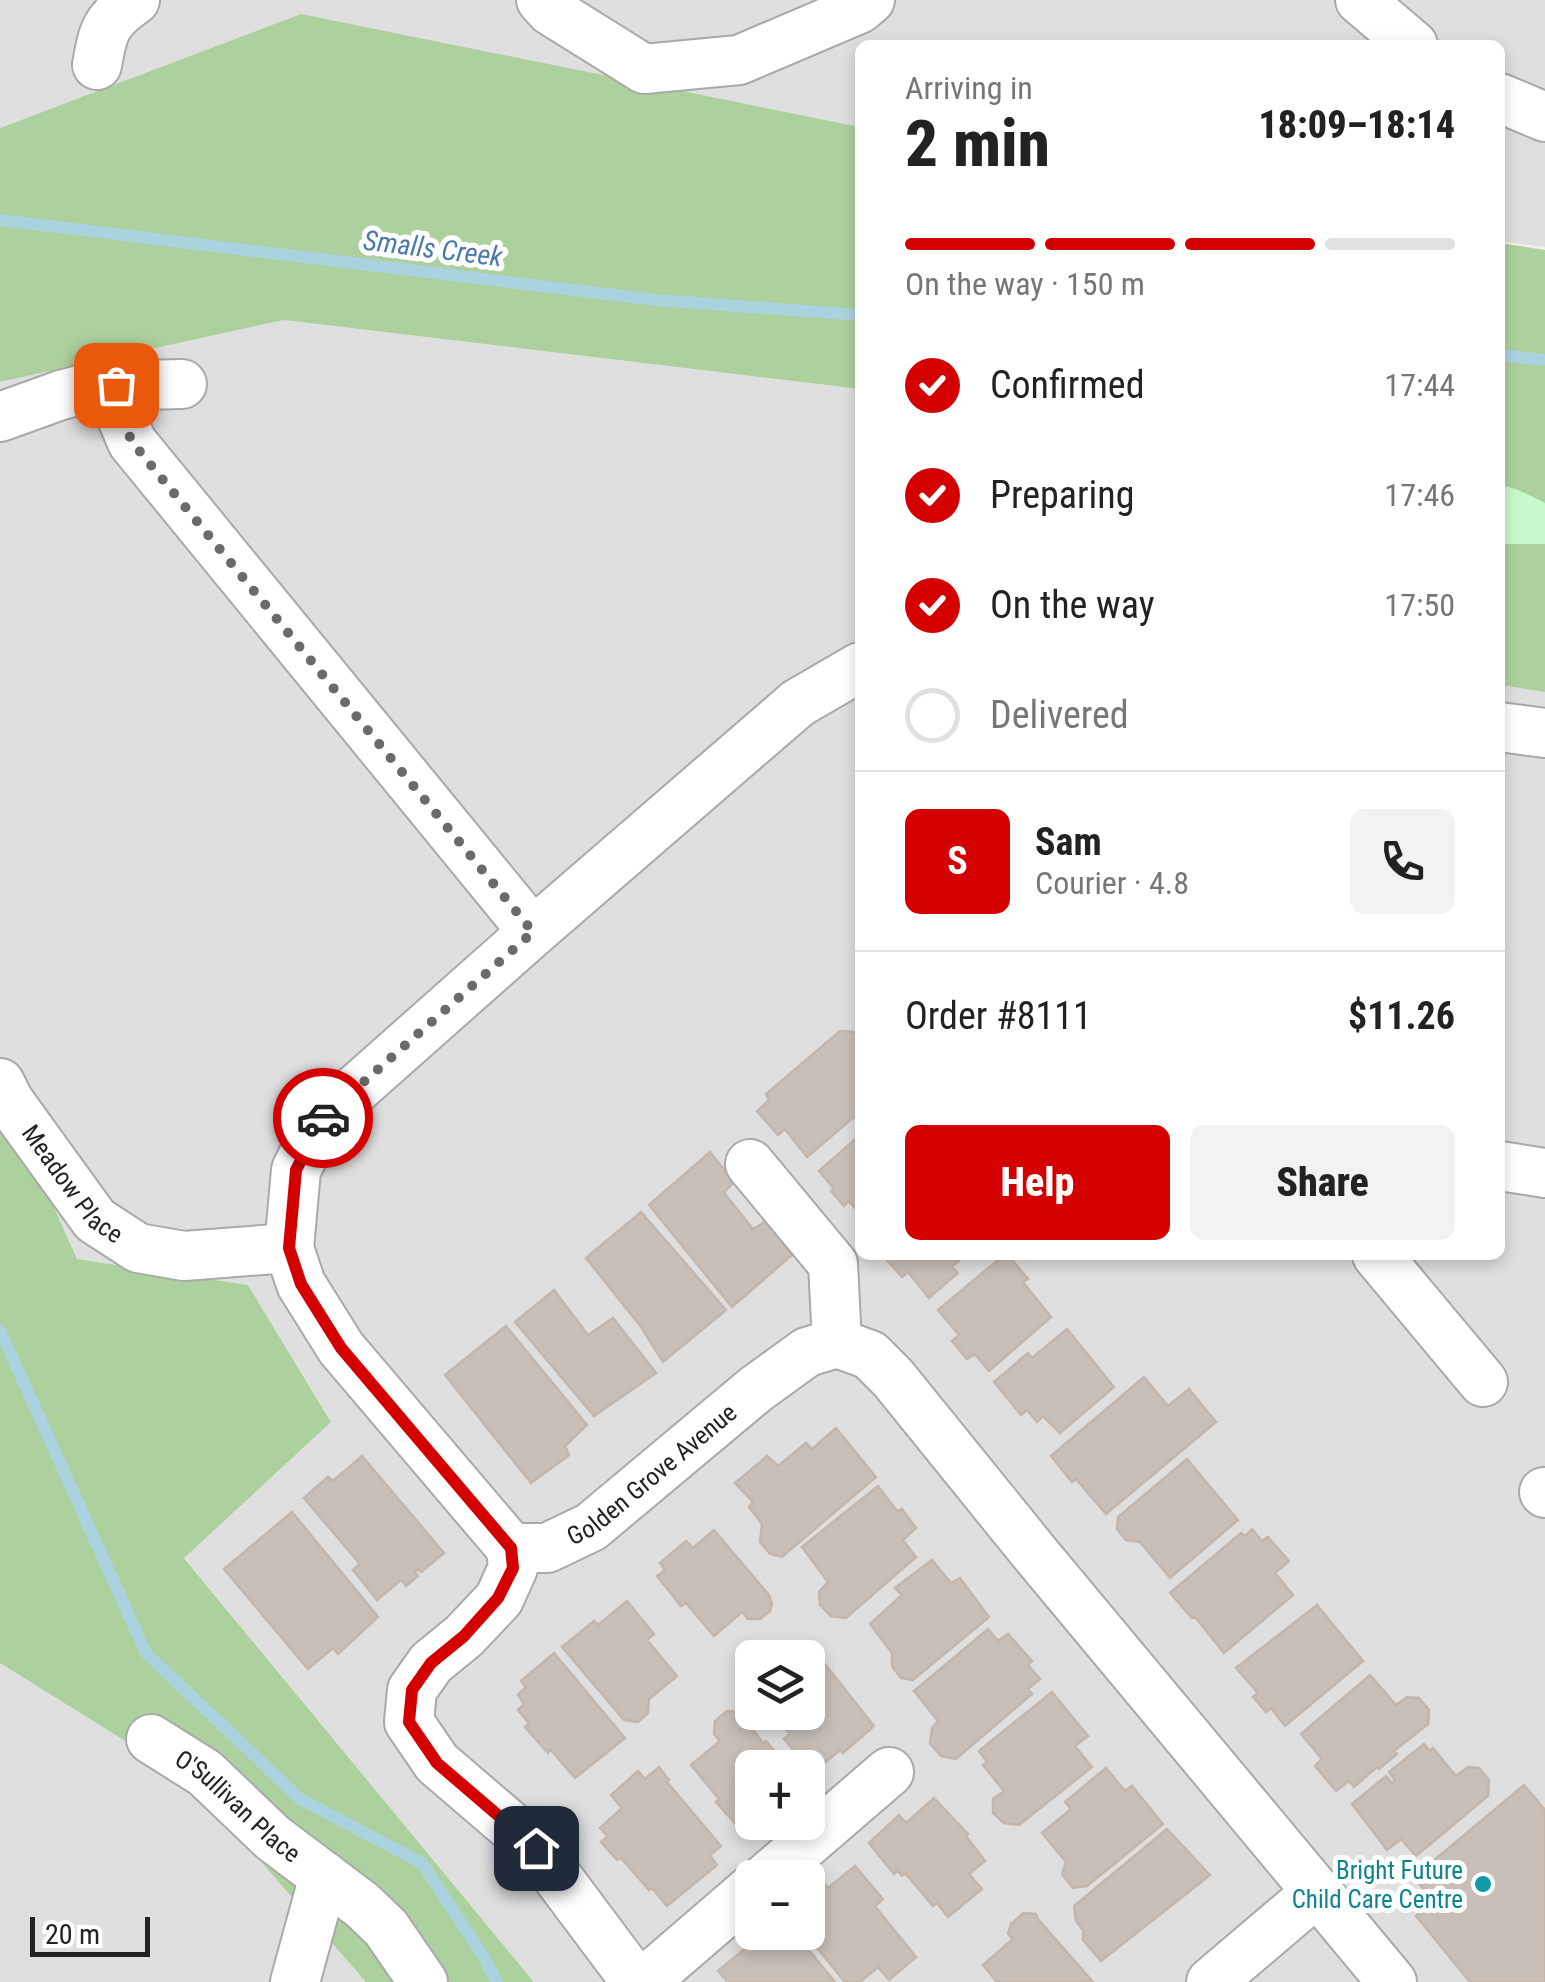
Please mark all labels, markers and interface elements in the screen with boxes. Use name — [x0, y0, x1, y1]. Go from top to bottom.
text: Arriving in — [905, 69, 1033, 107]
text: 18:09–18:14 — [1258, 103, 1455, 147]
text: 2 min — [905, 106, 1050, 182]
water label: Smalls Creek — [362, 224, 505, 273]
text: On the way · 150 m — [905, 265, 1145, 303]
pin — [74, 343, 159, 428]
icon: bag — [89, 358, 144, 413]
icon: check — [905, 358, 960, 413]
text: Confirmed — [990, 363, 1145, 407]
text: 17:44 — [1384, 366, 1455, 404]
icon: check — [905, 468, 960, 523]
text: Preparing — [990, 473, 1135, 517]
text: 17:46 — [1384, 476, 1455, 514]
icon: check — [905, 578, 960, 633]
text: On the way — [990, 583, 1155, 627]
text: 17:50 — [1384, 586, 1455, 624]
text: Delivered — [990, 693, 1129, 737]
button: phone — [1350, 809, 1455, 914]
text: Sam — [1035, 820, 1102, 864]
text: S — [947, 839, 968, 883]
text: Courier · 4.8 — [1035, 864, 1189, 902]
text: Order #8111 — [905, 994, 1092, 1038]
text: $11.26 — [1348, 994, 1455, 1038]
courier — [273, 1068, 373, 1168]
icon: car — [296, 1091, 351, 1146]
street label: Meadow Place — [16, 1119, 128, 1249]
button: Help — [905, 1125, 1170, 1240]
button: Share — [1190, 1125, 1455, 1240]
street label: Golden Grove Avenue — [562, 1398, 742, 1551]
map controls — [735, 1640, 825, 1950]
button: layers — [735, 1640, 825, 1730]
street label: O'Sullivan Place — [170, 1744, 306, 1868]
button: + — [735, 1750, 825, 1840]
pin — [494, 1806, 579, 1891]
icon: home — [509, 1821, 564, 1876]
place label: Bright Future Child Care Centre — [1292, 1856, 1463, 1914]
button: − — [735, 1860, 825, 1950]
marker: Bright Future Child Care Centre — [1472, 1873, 1494, 1895]
scale bar — [30, 1912, 150, 1956]
text: 20 m — [45, 1918, 100, 1951]

